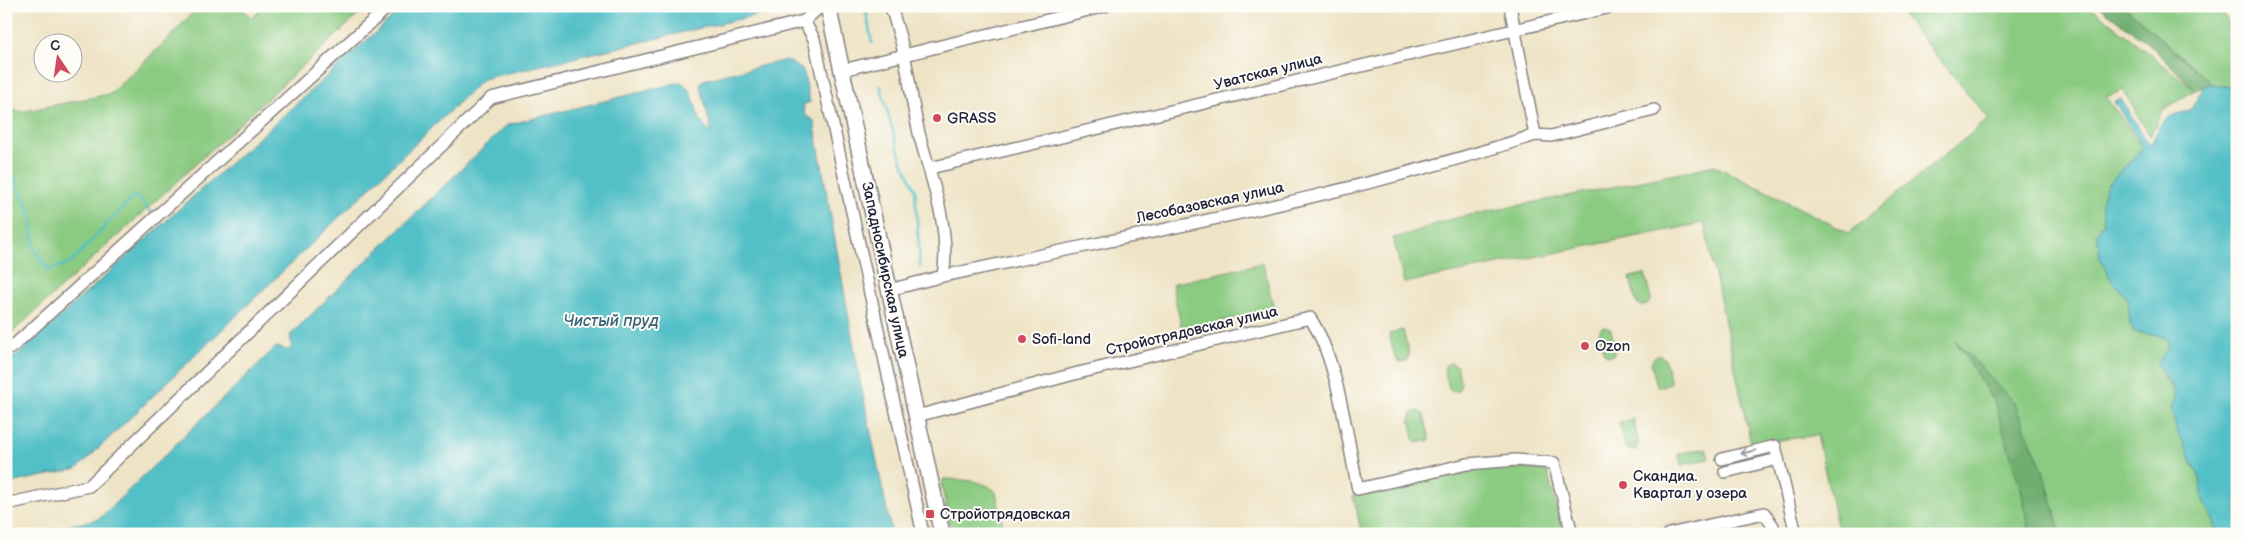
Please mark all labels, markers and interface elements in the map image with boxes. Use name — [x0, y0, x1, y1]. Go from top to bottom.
north arrow — [32, 32, 82, 82]
text: С — [49, 36, 62, 55]
street label: Уватская улица — [1212, 49, 1324, 95]
place label: GRASS — [947, 109, 996, 128]
marker: GRASS — [931, 112, 943, 124]
street label: Лесобазовская улица — [1133, 178, 1286, 228]
street label: Западносибирская улица — [857, 180, 913, 360]
street label: Стройотрядовская улица — [1104, 302, 1280, 360]
water label: Чистый пруд — [563, 312, 659, 331]
place label: Sofi-land — [1032, 330, 1091, 349]
marker: Sofi-land — [1016, 333, 1028, 345]
place label: Ozon — [1595, 337, 1630, 356]
marker: Ozon — [1579, 340, 1591, 352]
one-way arrow — [1741, 448, 1757, 457]
place label: Скандиа. Квартал у озера — [1633, 467, 1747, 503]
marker: Скандиа. Квартал у озера — [1617, 479, 1629, 491]
place label: Стройотрядовская — [940, 505, 1070, 524]
marker: Стройотрядовская — [924, 508, 936, 520]

